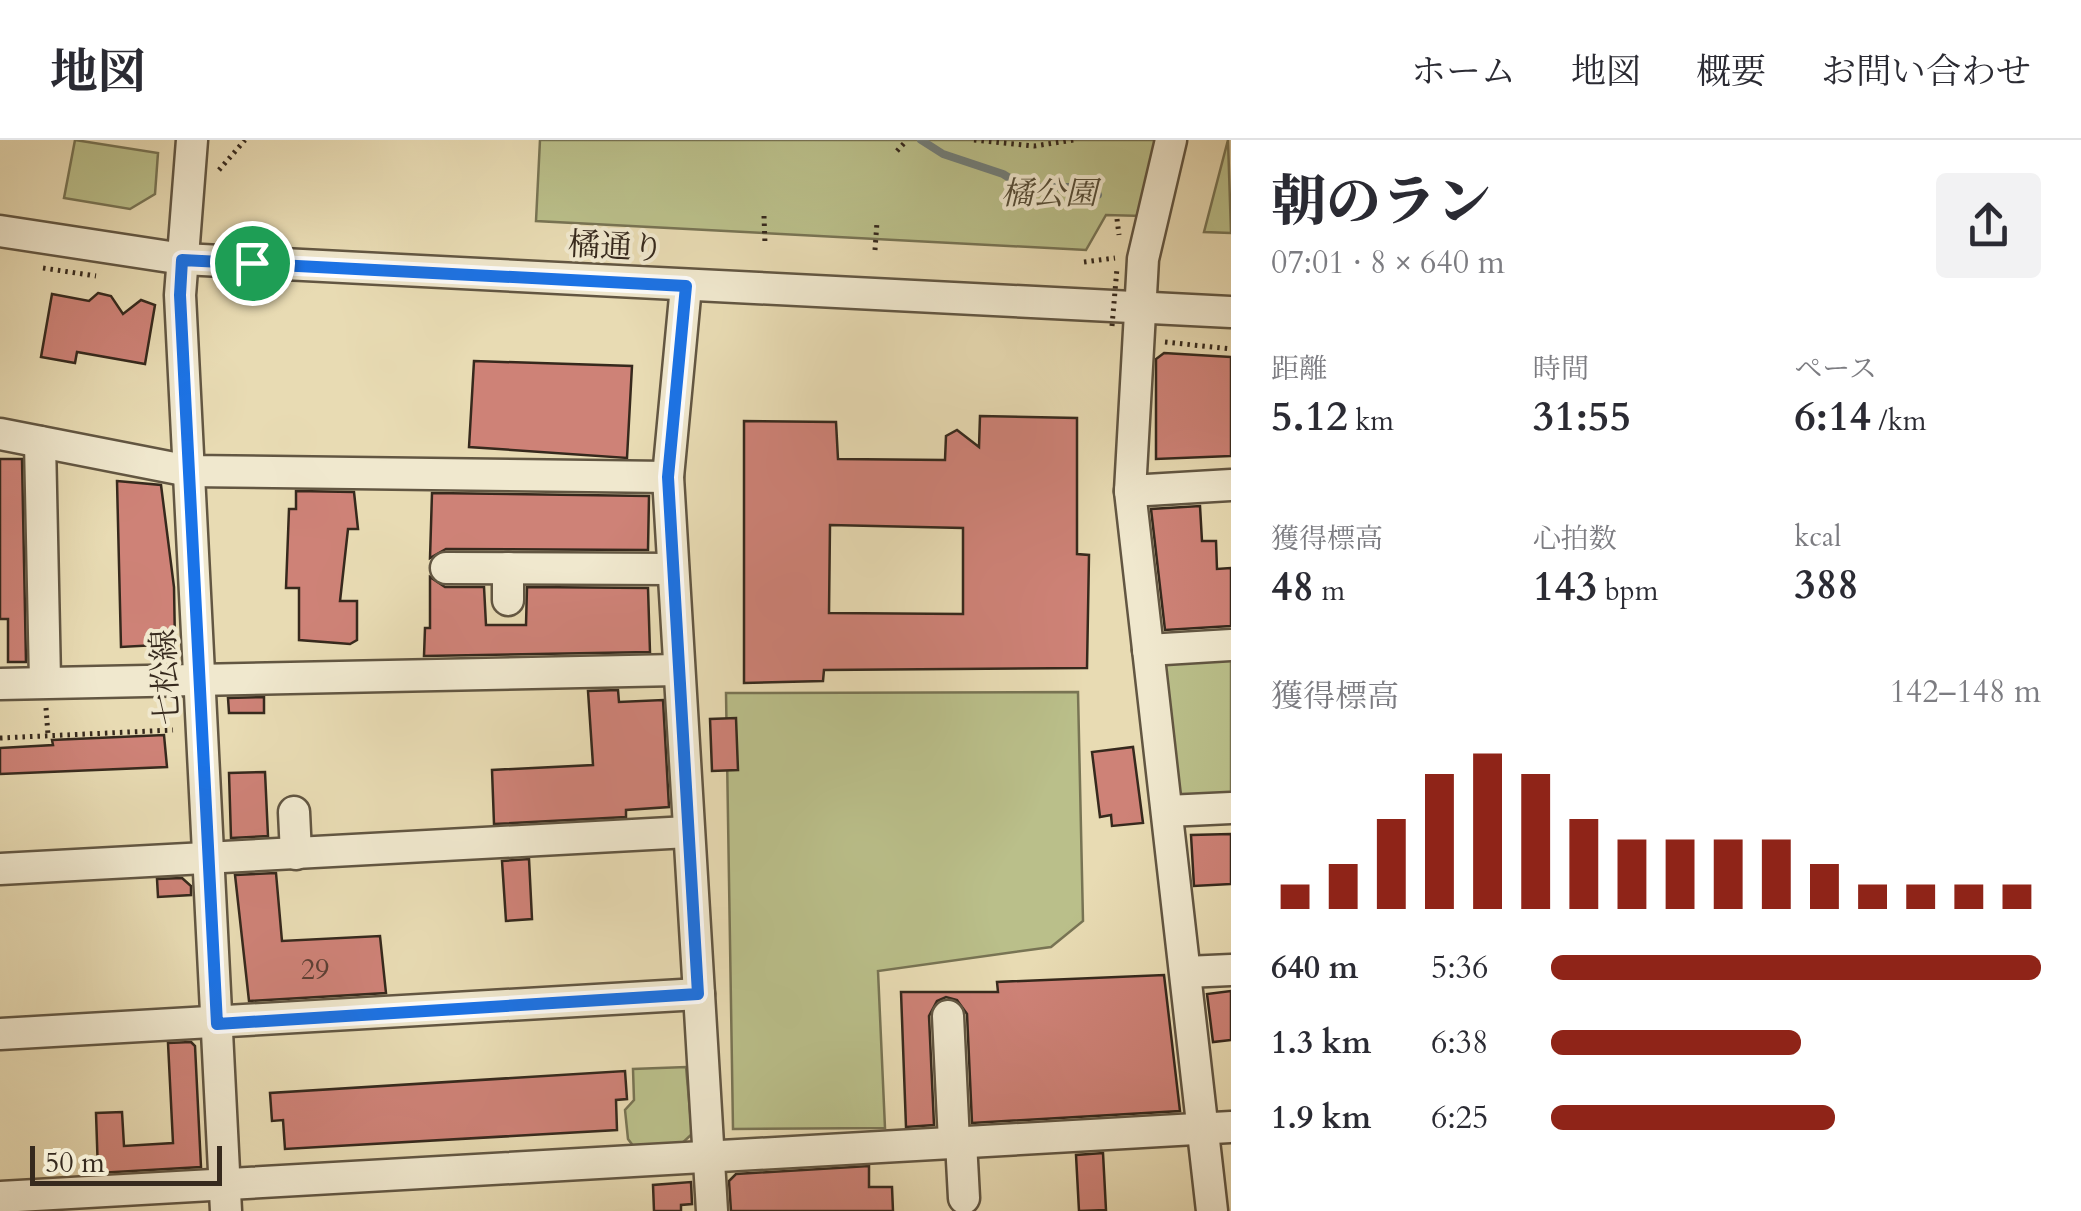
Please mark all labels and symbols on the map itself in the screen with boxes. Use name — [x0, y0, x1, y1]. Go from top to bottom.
park label: 橘公園 — [1001, 172, 1102, 216]
pin — [210, 221, 295, 306]
street label: 橘通り — [567, 223, 665, 271]
street label: 七松線 — [142, 628, 190, 726]
house number: 29 — [301, 951, 329, 989]
scale bar — [30, 1141, 222, 1186]

